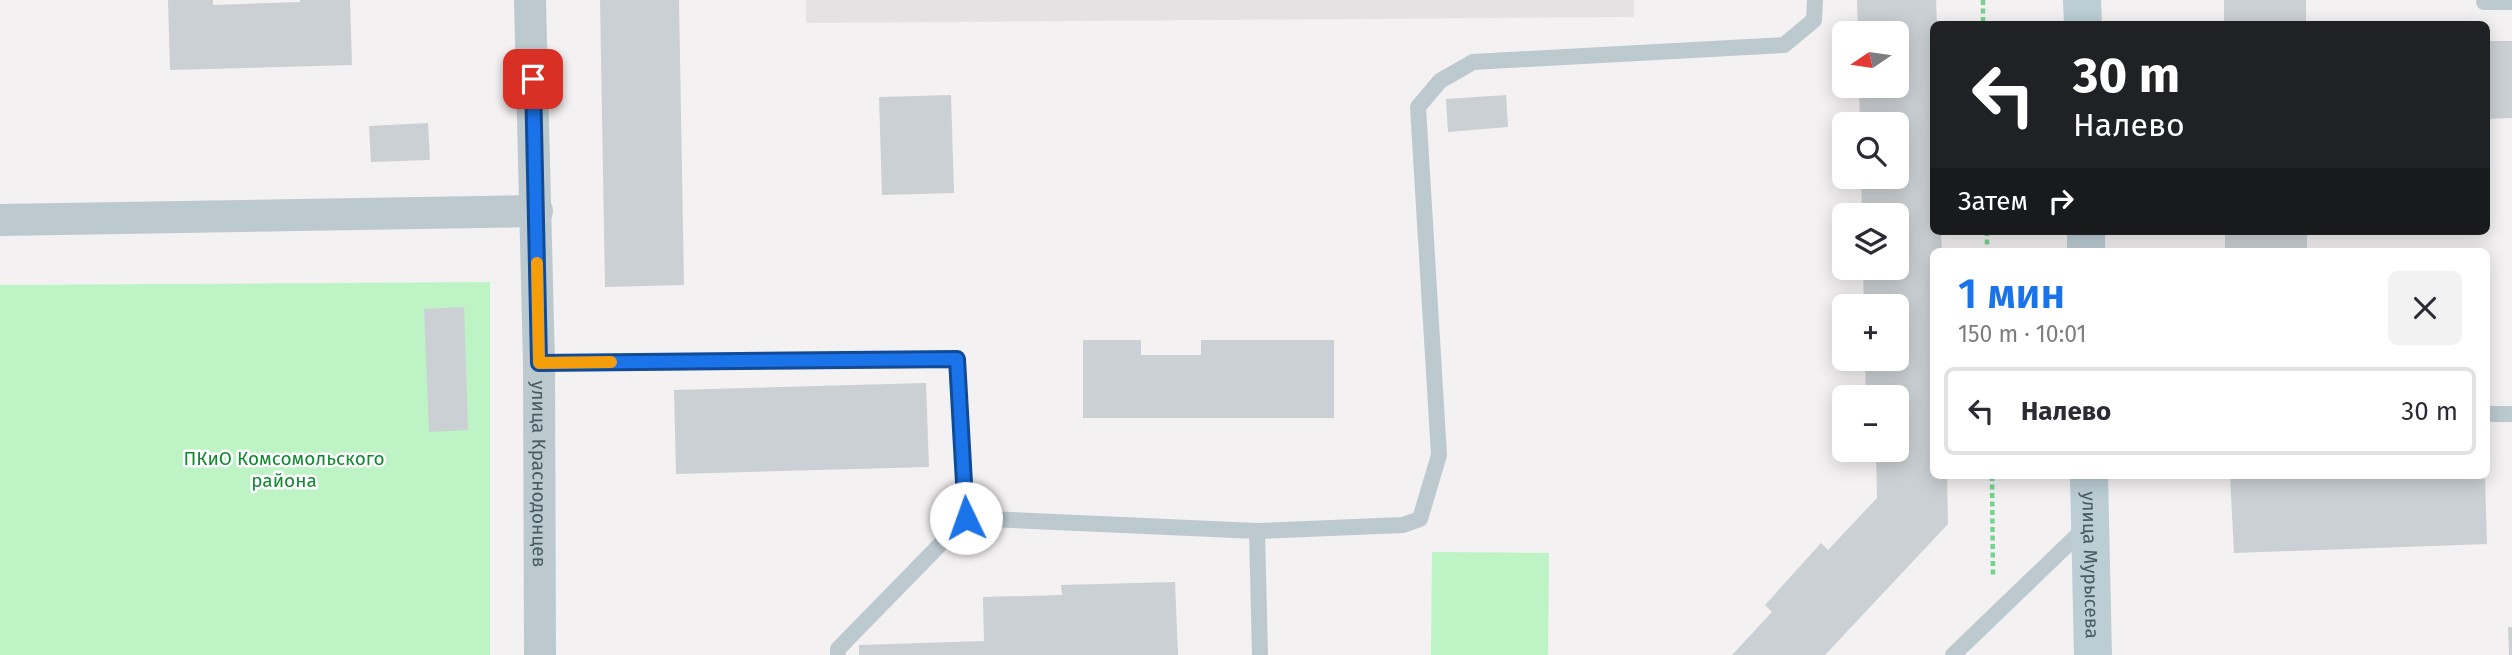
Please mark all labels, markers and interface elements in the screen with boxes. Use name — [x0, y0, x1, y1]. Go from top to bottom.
north arrow — [1832, 21, 1909, 98]
map controls — [1832, 21, 1909, 462]
text: 30 m — [2073, 46, 2180, 105]
pin — [503, 49, 563, 109]
icon: left — [1958, 49, 2049, 140]
icon: arrive — [514, 60, 552, 98]
text: Налево — [2073, 106, 2185, 144]
button: search — [1832, 112, 1909, 189]
icon: right — [2042, 182, 2080, 220]
text: Затем — [1958, 186, 2028, 217]
button: layers — [1832, 203, 1909, 280]
text: 1 мин — [1958, 269, 2065, 319]
button: close — [2388, 271, 2462, 345]
button: + — [1832, 294, 1909, 371]
text: 150 m · 10:01 — [1958, 320, 2086, 348]
street label: улица Краснодонцев — [528, 380, 551, 567]
button: − — [1832, 385, 1909, 462]
icon: left — [1962, 392, 2000, 430]
text: Налево — [2021, 396, 2111, 427]
text: 30 m — [2401, 396, 2458, 427]
park label: ПКиО Комсомольского района — [183, 447, 385, 492]
position arrow — [929, 481, 1003, 555]
street label: улица Мурысева — [2078, 491, 2104, 639]

